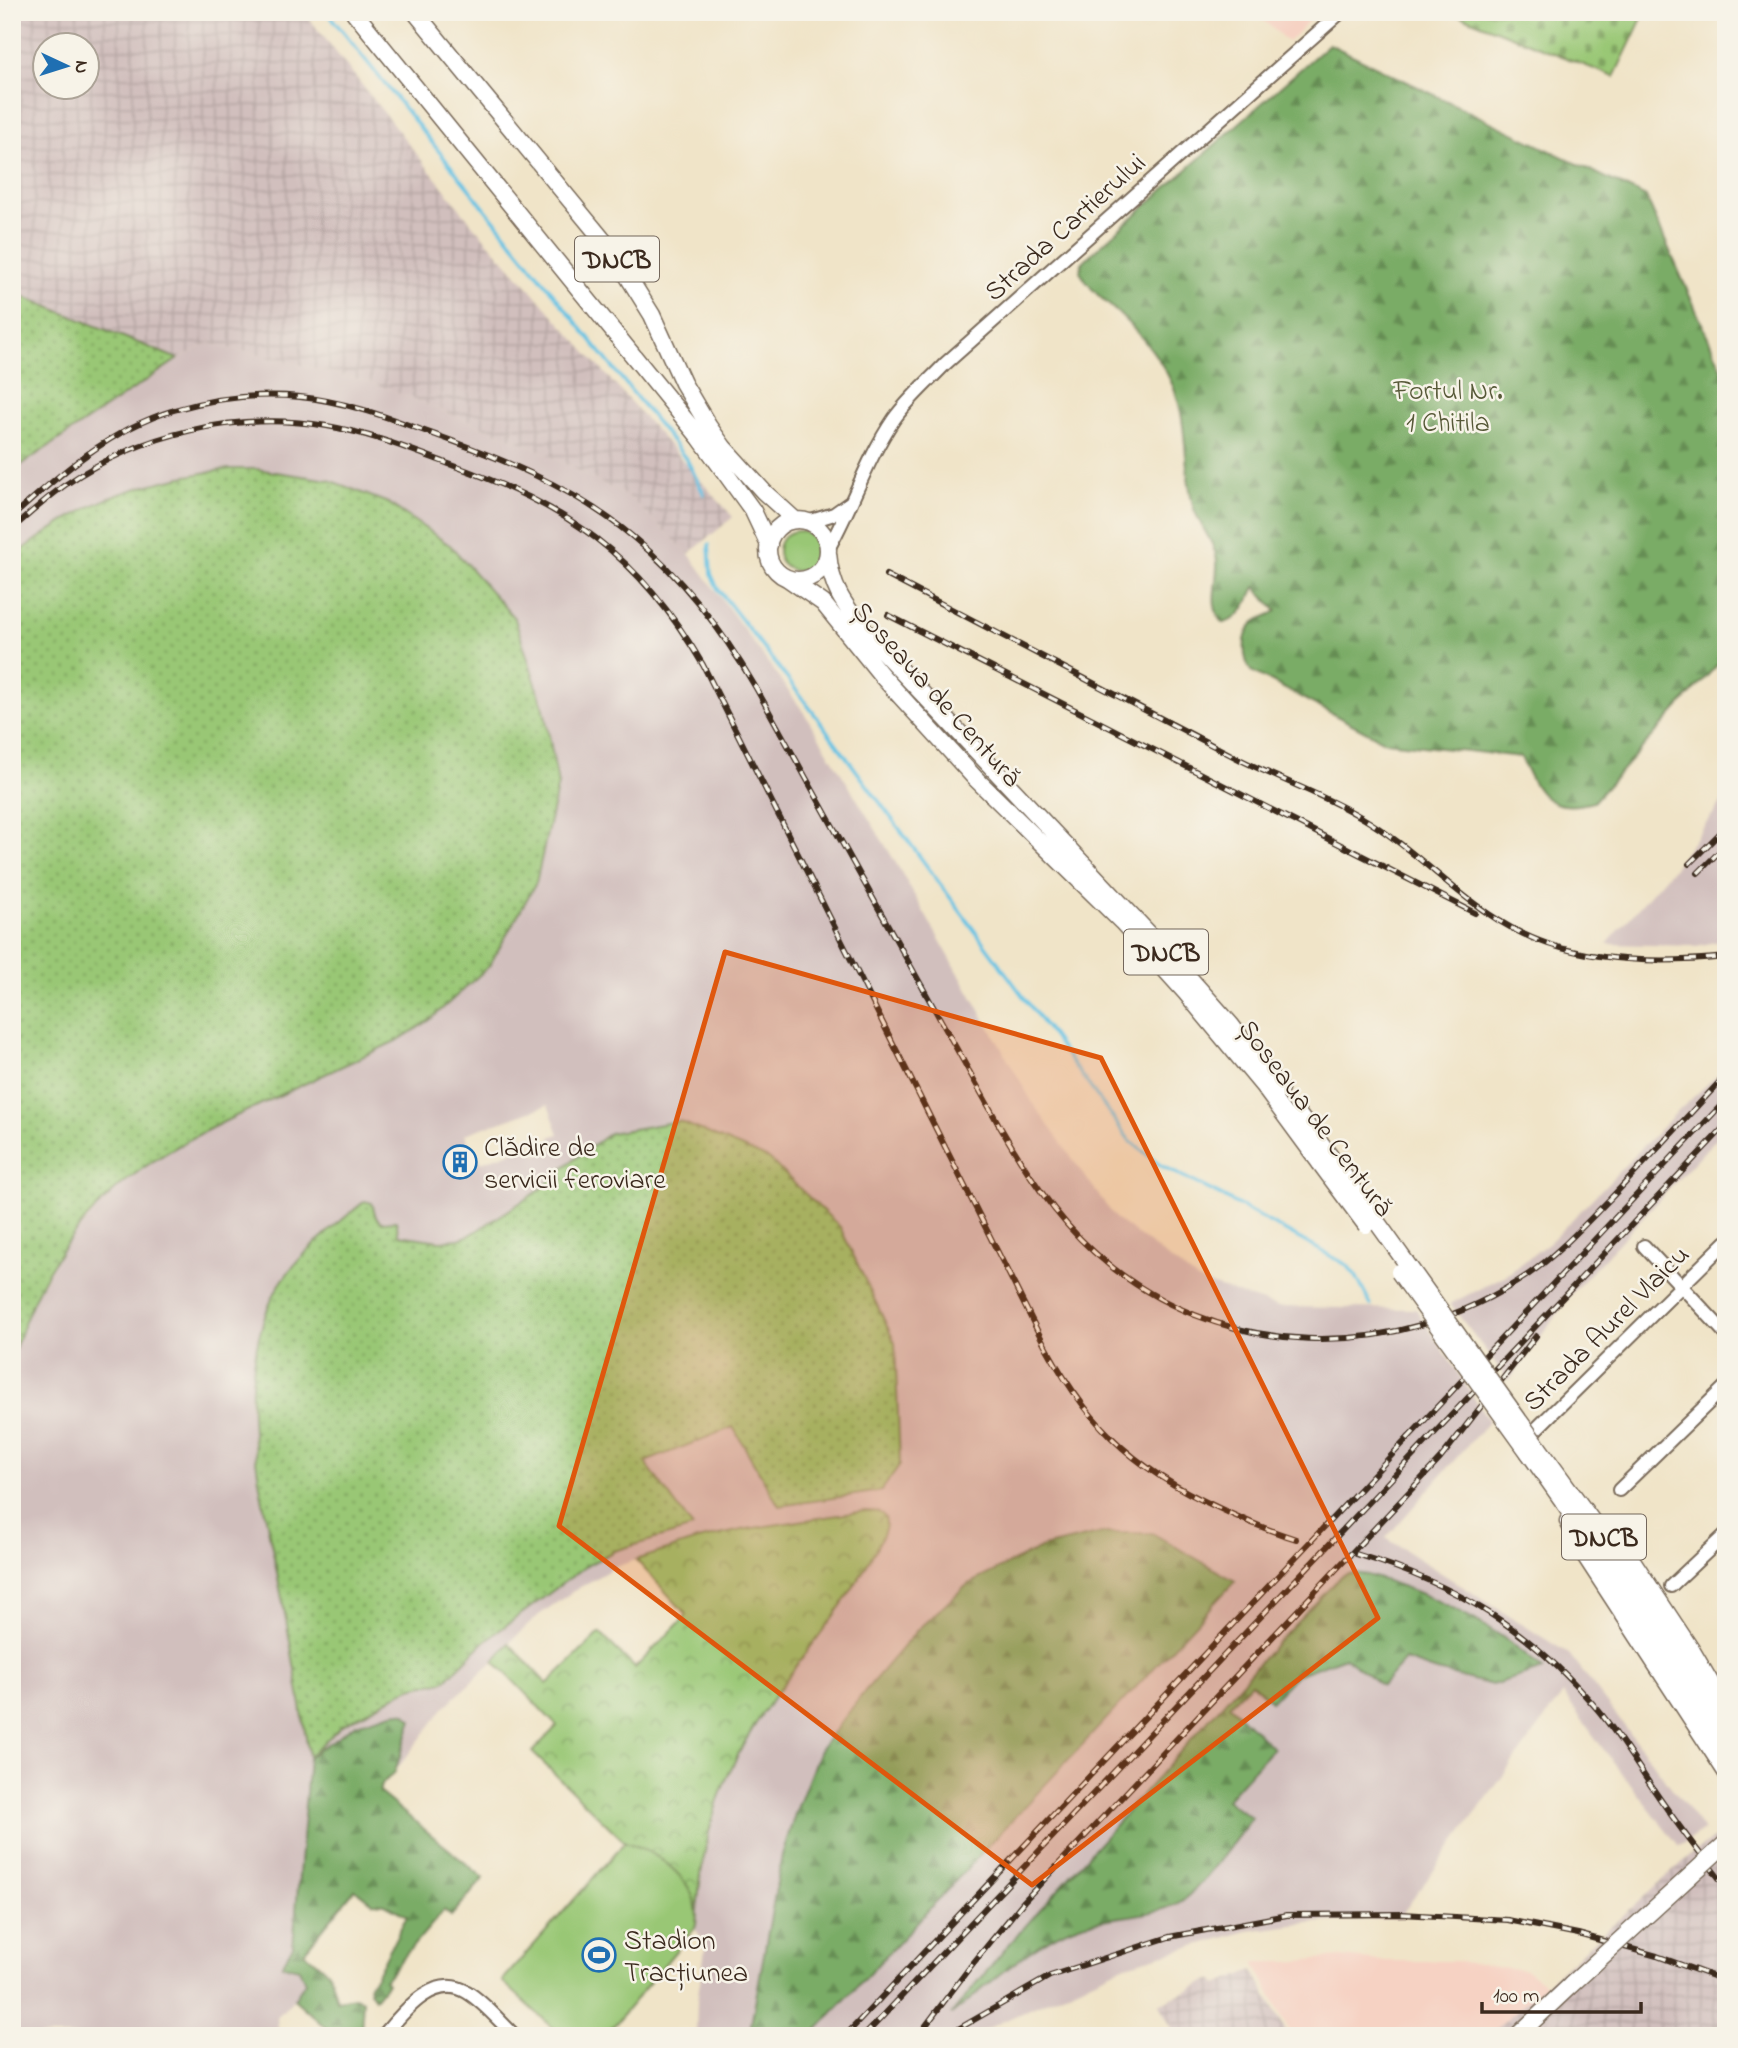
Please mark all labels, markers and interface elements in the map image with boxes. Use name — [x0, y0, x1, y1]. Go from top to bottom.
north arrow — [32, 32, 102, 102]
text: N — [67, 60, 94, 75]
street label: Strada Cartierului — [976, 145, 1156, 313]
road number: DNCB — [575, 236, 659, 282]
park label: Fortul Nr. 1 Chitila — [1392, 372, 1503, 445]
street label: Șoseaua de Centură — [841, 593, 1030, 797]
road number: DNCB — [1124, 930, 1208, 974]
street label: Șoseaua de Centură — [1226, 1012, 1402, 1226]
place label: Clădire de servicii feroviare — [484, 1129, 666, 1202]
building icon: Clădire de servicii feroviare — [441, 1143, 479, 1181]
street label: Strada Aurel Vlaicu — [1515, 1237, 1700, 1422]
road number: DNCB — [1562, 1514, 1646, 1560]
place label: Stadion Tracțiunea — [624, 1922, 748, 1995]
sports icon: Stadion Tracțiunea — [580, 1936, 618, 1974]
scale bar — [1482, 1971, 1642, 2015]
text: 100 m — [1493, 1982, 1539, 2012]

